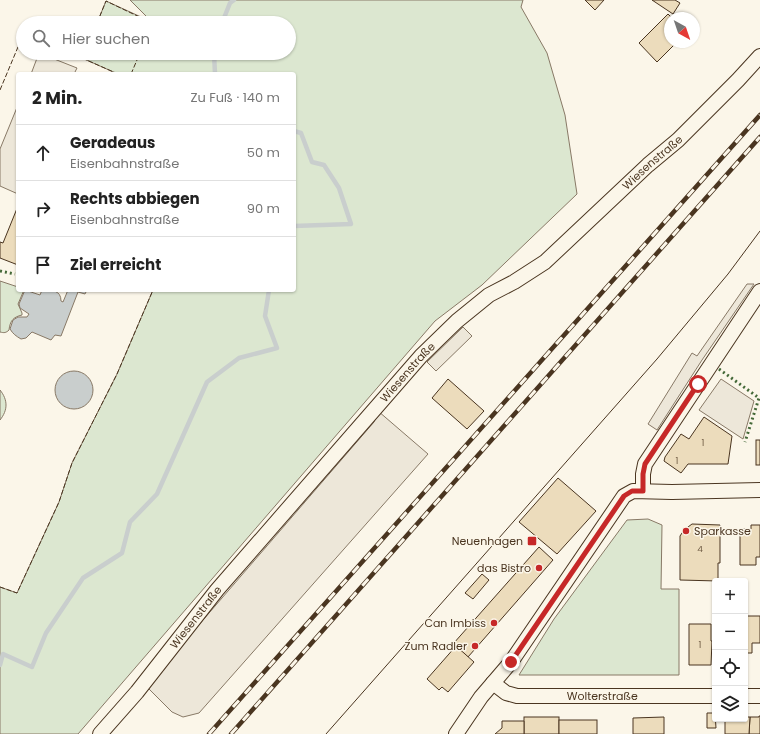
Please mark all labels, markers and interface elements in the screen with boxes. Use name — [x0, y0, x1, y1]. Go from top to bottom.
north arrow — [664, 12, 700, 48]
search box — [16, 16, 296, 60]
icon: search — [30, 27, 52, 49]
text: Hier suchen — [62, 28, 150, 49]
text: 2 Min. — [32, 86, 82, 110]
text: Zu Fuß · 140 m — [190, 88, 280, 107]
text: Geradeaus — [70, 132, 155, 153]
street label: Wiesenstraße — [619, 132, 686, 193]
icon: ahead — [32, 142, 54, 164]
text: 50 m — [247, 143, 280, 162]
text: Eisenbahnstraße — [70, 154, 179, 173]
text: Rechts abbiegen — [70, 188, 200, 209]
icon: right — [32, 198, 54, 220]
text: 90 m — [247, 199, 280, 218]
text: Eisenbahnstraße — [70, 210, 179, 229]
icon: arrive — [32, 254, 54, 276]
text: Ziel erreicht — [70, 254, 161, 275]
street label: Wiesenstraße — [376, 338, 439, 406]
route start — [689, 375, 707, 393]
house number: 1 — [702, 437, 705, 449]
house number: 1 — [676, 455, 679, 467]
place label: Sparkasse — [694, 523, 751, 539]
marker: Sparkasse — [681, 526, 691, 536]
place label: Neuenhagen — [452, 533, 523, 549]
marker: Neuenhagen — [526, 535, 538, 547]
house number: 4 — [697, 543, 703, 555]
place label: das Bistro — [477, 560, 531, 576]
marker: das Bistro — [534, 563, 544, 573]
map controls — [712, 578, 748, 722]
button: + — [712, 578, 748, 614]
street label: Wiesenstraße — [166, 582, 225, 652]
button: − — [712, 614, 748, 650]
place label: Can Imbiss — [424, 615, 486, 631]
marker: Can Imbiss — [489, 618, 499, 628]
place label: Zum Radler — [405, 638, 467, 654]
house number: 1 — [699, 639, 702, 651]
marker: Zum Radler — [470, 641, 480, 651]
button: locate — [712, 650, 748, 686]
route end — [502, 653, 520, 671]
button: layers — [712, 686, 748, 722]
street label: Wolterstraße — [567, 688, 638, 704]

